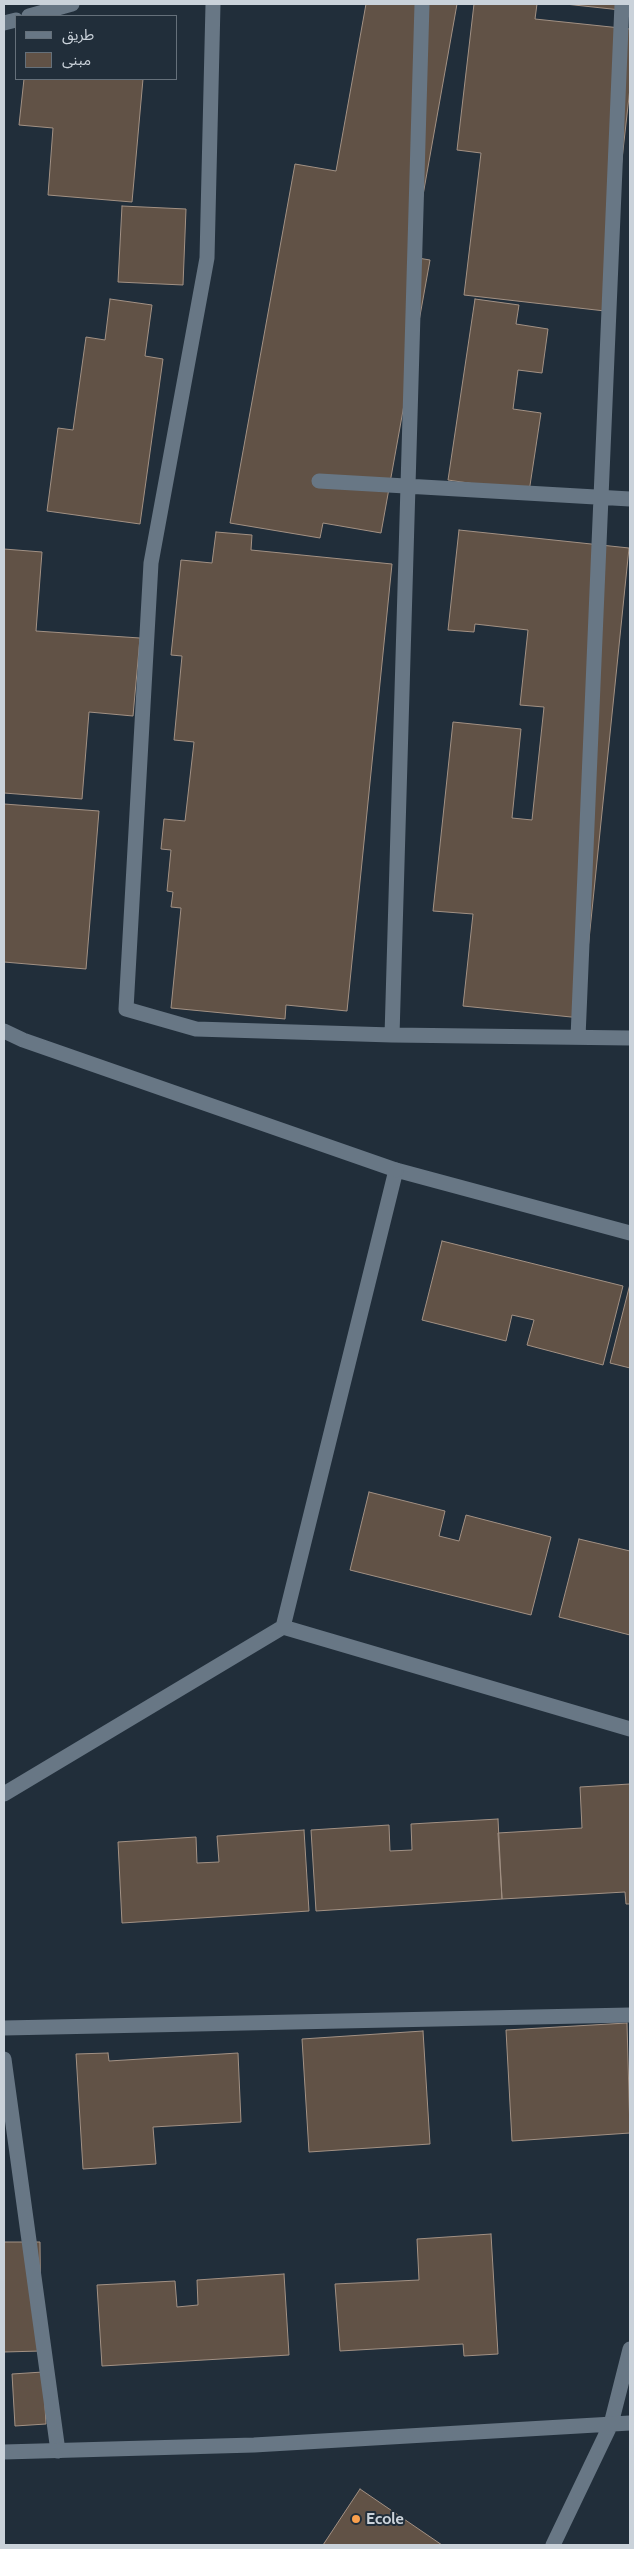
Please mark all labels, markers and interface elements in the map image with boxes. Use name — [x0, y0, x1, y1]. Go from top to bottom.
legend — [15, 15, 178, 80]
text: طريق — [62, 26, 94, 44]
text: مبنى — [62, 51, 91, 69]
place label: Ecole — [366, 2509, 404, 2529]
marker: Ecole — [350, 2513, 362, 2525]

